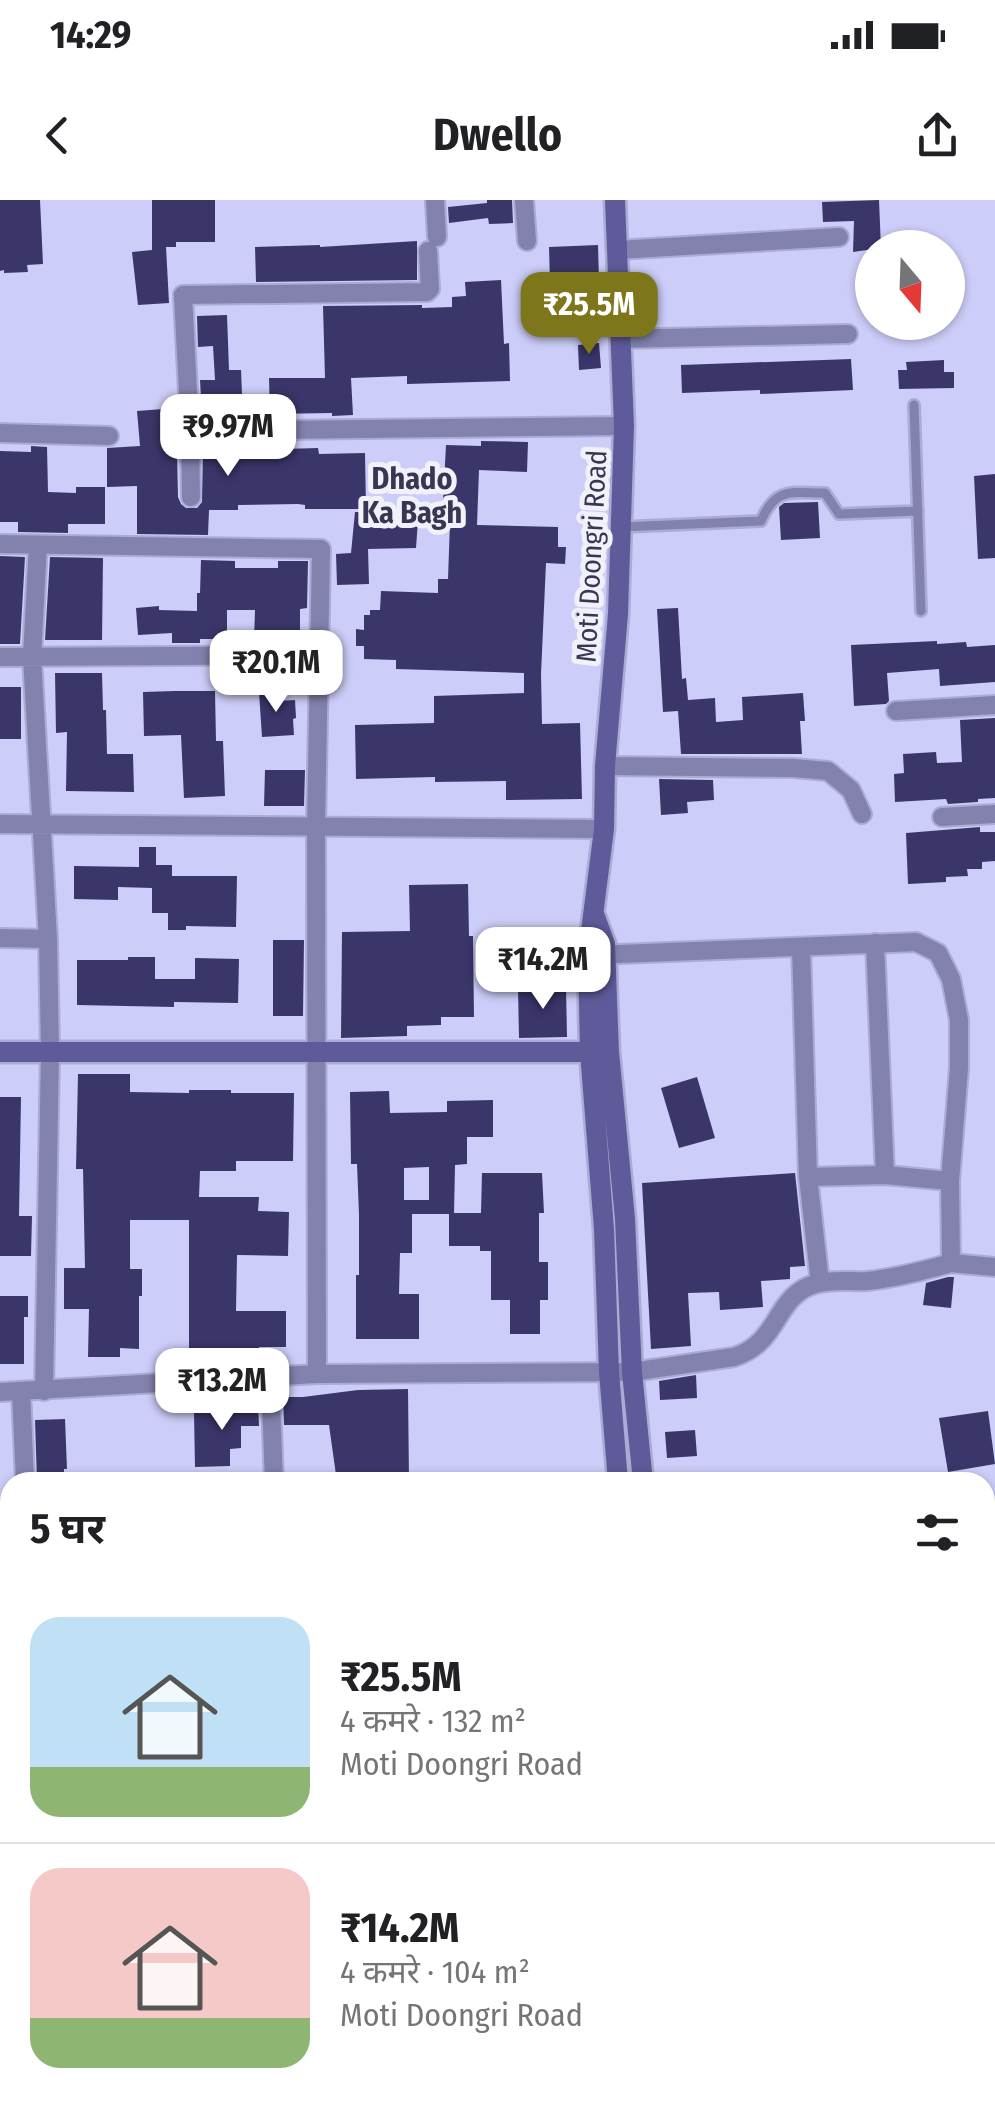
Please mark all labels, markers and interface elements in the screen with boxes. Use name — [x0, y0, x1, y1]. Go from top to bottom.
text: 14:29 — [50, 12, 131, 58]
icon: back — [30, 108, 85, 163]
text: Dwello — [433, 108, 562, 162]
icon: share — [910, 108, 965, 163]
north arrow — [855, 230, 965, 340]
map controls — [855, 230, 965, 340]
pin: ₹25.5M — [508, 272, 670, 357]
text: ₹25.5M — [543, 285, 635, 323]
pin: ₹9.97M — [147, 394, 309, 479]
text: ₹9.97M — [182, 407, 274, 445]
street label: Moti Doongri Road — [569, 449, 614, 663]
district label: Dhado Ka Bagh — [362, 461, 462, 531]
pin: ₹20.1M — [195, 630, 357, 715]
text: ₹20.1M — [232, 643, 320, 681]
pin: ₹14.2M — [462, 927, 624, 1012]
text: ₹14.2M — [498, 940, 588, 978]
pin: ₹13.2M — [141, 1348, 303, 1433]
text: ₹13.2M — [177, 1361, 267, 1399]
text: 5 घर — [30, 1504, 105, 1554]
icon: filters — [910, 1505, 965, 1560]
text: ₹25.5M — [340, 1652, 462, 1702]
icon: home — [110, 1657, 230, 1777]
text: 4 कमरे · 132 m² — [340, 1702, 526, 1740]
text: Moti Doongri Road — [340, 1745, 583, 1783]
text: ₹14.2M — [340, 1903, 459, 1953]
icon: home — [110, 1908, 230, 2028]
text: 4 कमरे · 104 m² — [340, 1953, 530, 1991]
text: Moti Doongri Road — [340, 1996, 583, 2034]

